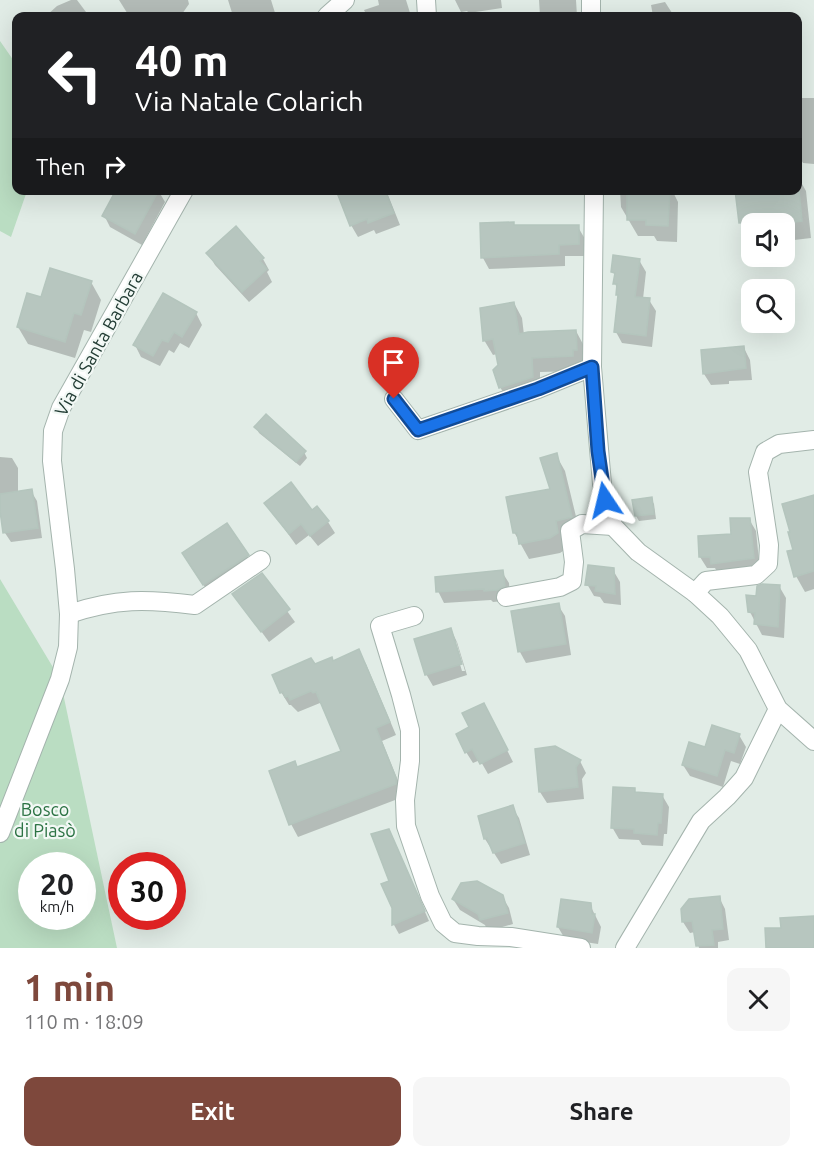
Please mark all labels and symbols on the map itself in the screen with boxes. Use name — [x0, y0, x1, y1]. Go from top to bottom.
street label: Via di Santa Barbara — [50, 268, 146, 419]
pin — [368, 337, 419, 399]
position arrow — [573, 468, 637, 532]
park label: Bosco di Piasò — [14, 799, 76, 840]
speed limit sign: 30 — [108, 852, 186, 930]

